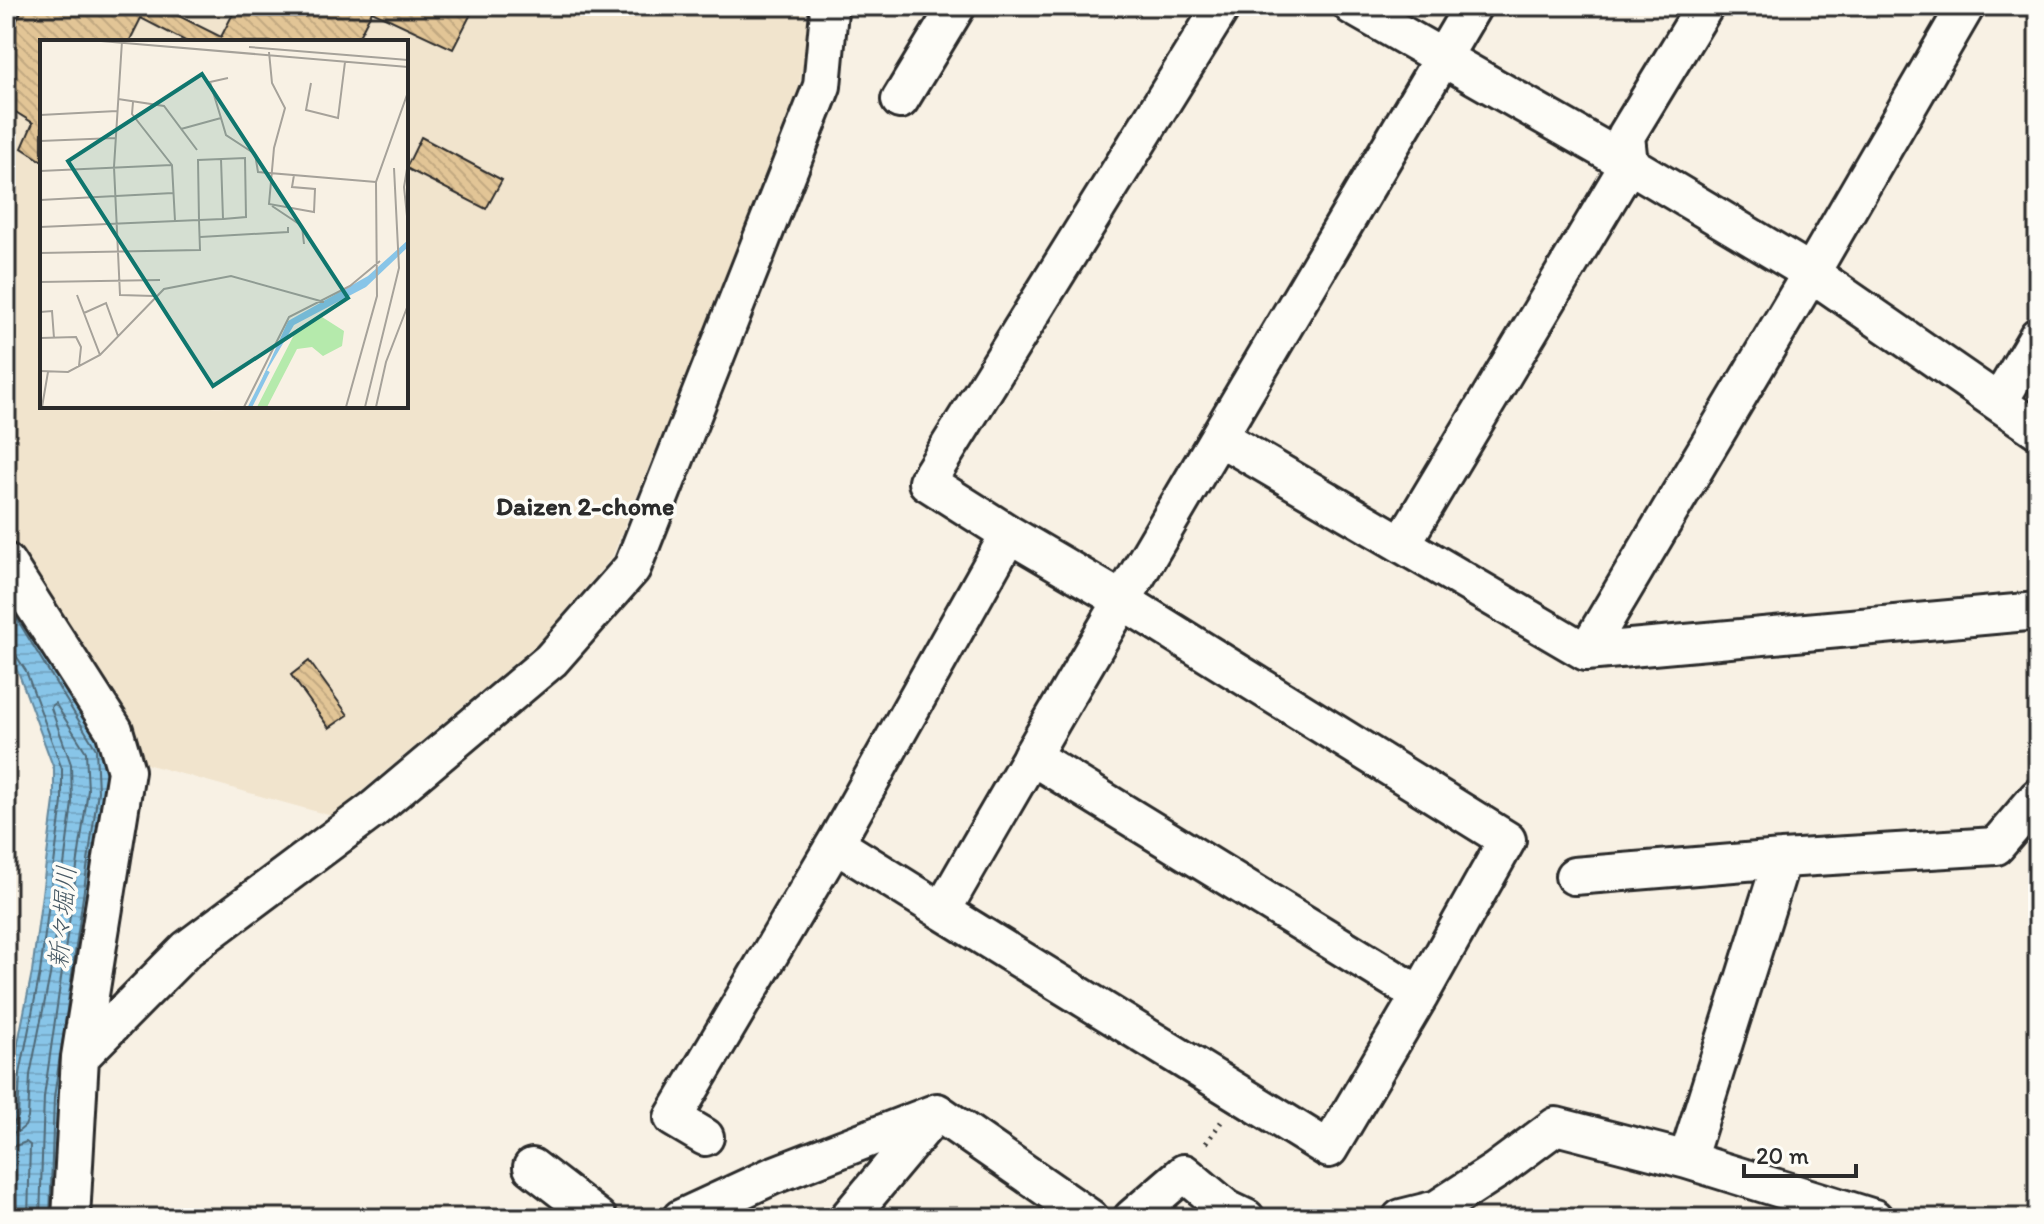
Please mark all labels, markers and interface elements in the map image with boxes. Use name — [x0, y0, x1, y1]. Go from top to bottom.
inset map — [40, 40, 408, 408]
district label: Daizen 2-chome — [496, 490, 674, 522]
water label: 新々堀川 — [42, 864, 82, 970]
scale bar — [1744, 1128, 1856, 1178]
text: 20 m — [1756, 1141, 1809, 1170]

